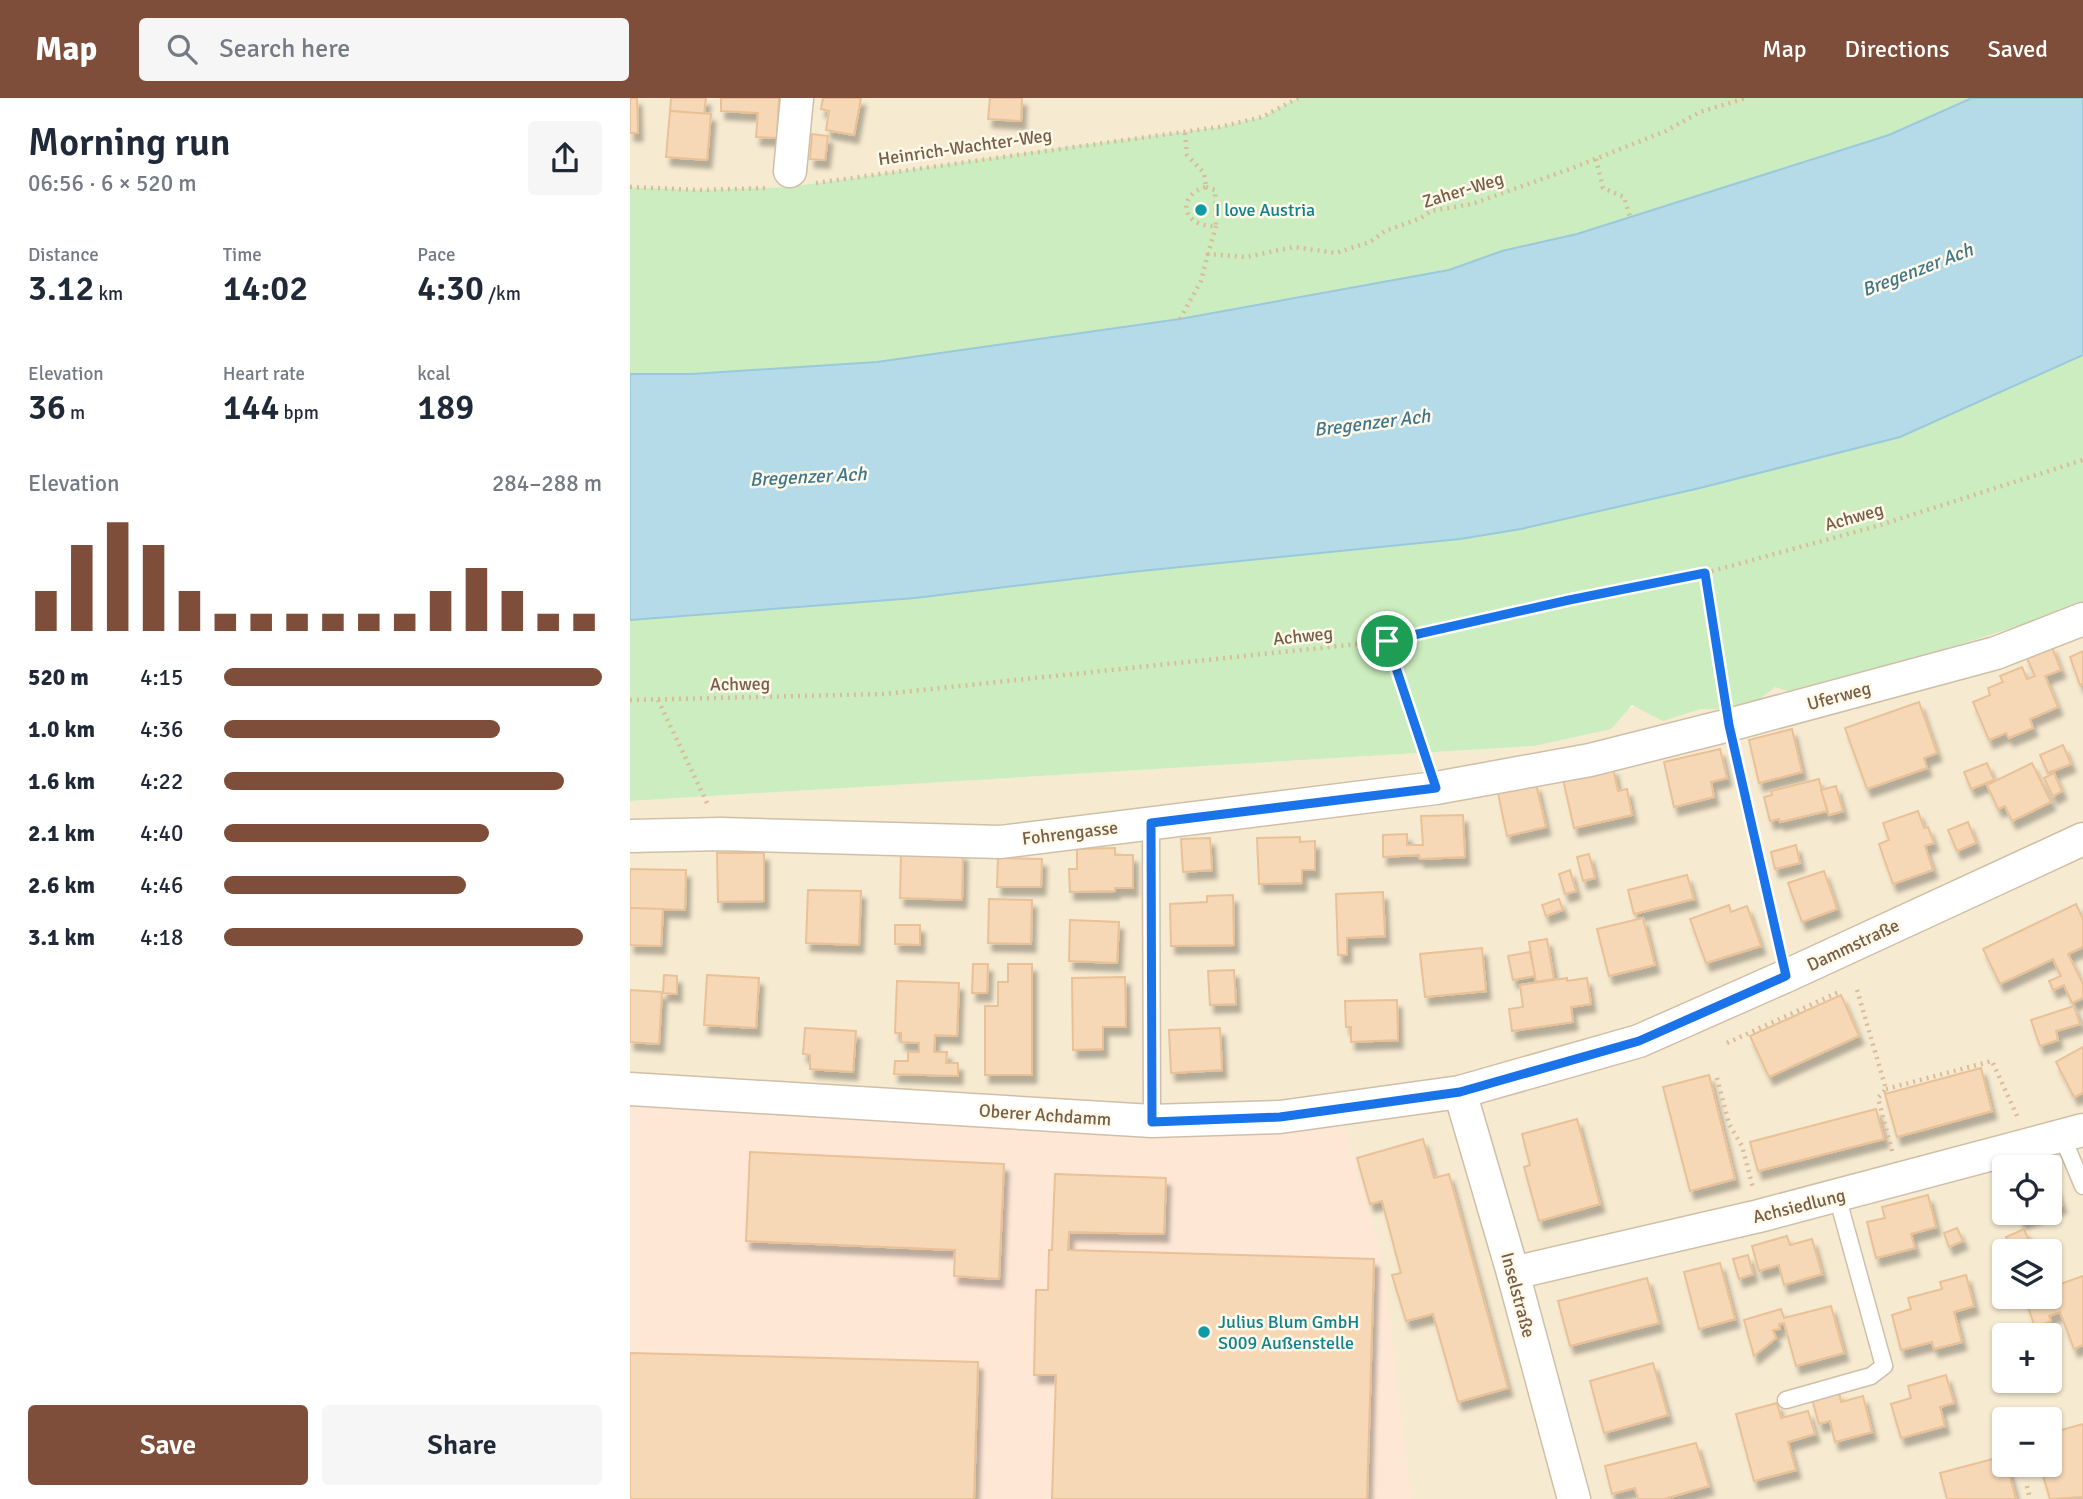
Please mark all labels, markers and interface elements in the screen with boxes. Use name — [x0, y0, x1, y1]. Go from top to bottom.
search box — [139, 18, 629, 81]
text: Map — [35, 29, 97, 70]
icon: search — [163, 30, 201, 68]
text: Search here — [219, 33, 350, 65]
text: Map — [1762, 34, 1807, 64]
text: Directions — [1845, 34, 1950, 64]
text: Saved — [1988, 34, 2048, 64]
text: Morning run — [28, 119, 231, 166]
button: share — [528, 121, 602, 195]
street label: Heinrich-Wachter-Weg — [877, 124, 1053, 170]
street label: Zaher-Weg — [1420, 167, 1506, 213]
text: 06:56 · 6 × 520 m — [28, 169, 197, 198]
place label: I love Austria — [1215, 199, 1315, 221]
marker: I love Austria — [1193, 202, 1209, 218]
water label: Bregenzer Ach — [1858, 238, 1977, 302]
text: Distance — [28, 243, 99, 267]
text: Time — [223, 243, 262, 267]
text: Pace — [417, 243, 456, 267]
text: 3.12 — [28, 267, 94, 310]
text: 14:02 — [223, 267, 308, 310]
text: 4:30 — [417, 267, 484, 310]
text: km — [94, 282, 123, 306]
text: /km — [484, 282, 521, 306]
text: Elevation — [28, 362, 104, 386]
text: Heart rate — [223, 362, 305, 386]
text: kcal — [417, 362, 451, 386]
text: 36 — [28, 386, 66, 429]
text: 144 — [223, 386, 279, 429]
text: 189 — [417, 386, 474, 429]
text: m — [66, 401, 85, 425]
text: bpm — [279, 401, 319, 425]
water label: Bregenzer Ach — [1313, 404, 1432, 442]
water label: Bregenzer Ach — [749, 462, 868, 492]
text: Elevation — [28, 469, 120, 498]
text: 284–288 m — [492, 469, 602, 498]
street label: Achweg — [1822, 498, 1886, 536]
pin — [1357, 611, 1417, 671]
street label: Achweg — [1272, 622, 1334, 650]
icon: arrive — [1368, 622, 1406, 660]
text: 520 m — [28, 663, 89, 692]
text: 4:15 — [140, 663, 183, 692]
street label: Achweg — [710, 672, 770, 696]
street label: Uferweg — [1805, 677, 1873, 715]
text: 1.0 km — [28, 715, 95, 744]
text: 4:36 — [140, 715, 183, 744]
text: 1.6 km — [28, 767, 95, 796]
text: 4:22 — [140, 767, 183, 796]
street label: Fohrengasse — [1021, 816, 1119, 850]
text: 2.1 km — [28, 819, 95, 848]
text: 4:40 — [140, 819, 183, 848]
text: 2.6 km — [28, 871, 95, 900]
text: 4:46 — [140, 871, 183, 900]
street label: Dammstraße — [1803, 914, 1903, 976]
text: 3.1 km — [28, 923, 95, 952]
text: 4:18 — [140, 923, 183, 952]
street label: Oberer Achdamm — [978, 1099, 1112, 1131]
map controls — [1992, 1155, 2062, 1477]
button: locate — [1992, 1155, 2062, 1225]
street label: Achsiedlung — [1750, 1184, 1848, 1228]
button: layers — [1992, 1239, 2062, 1309]
street label: Inselstraße — [1496, 1250, 1540, 1340]
place label: Julius Blum GmbH S009 Außenstelle — [1218, 1311, 1359, 1354]
button: + — [1992, 1323, 2062, 1393]
marker: Julius Blum GmbH S009 Außenstelle — [1196, 1324, 1212, 1340]
button: Save — [28, 1405, 308, 1485]
button: Share — [322, 1405, 602, 1485]
button: − — [1992, 1407, 2062, 1477]

